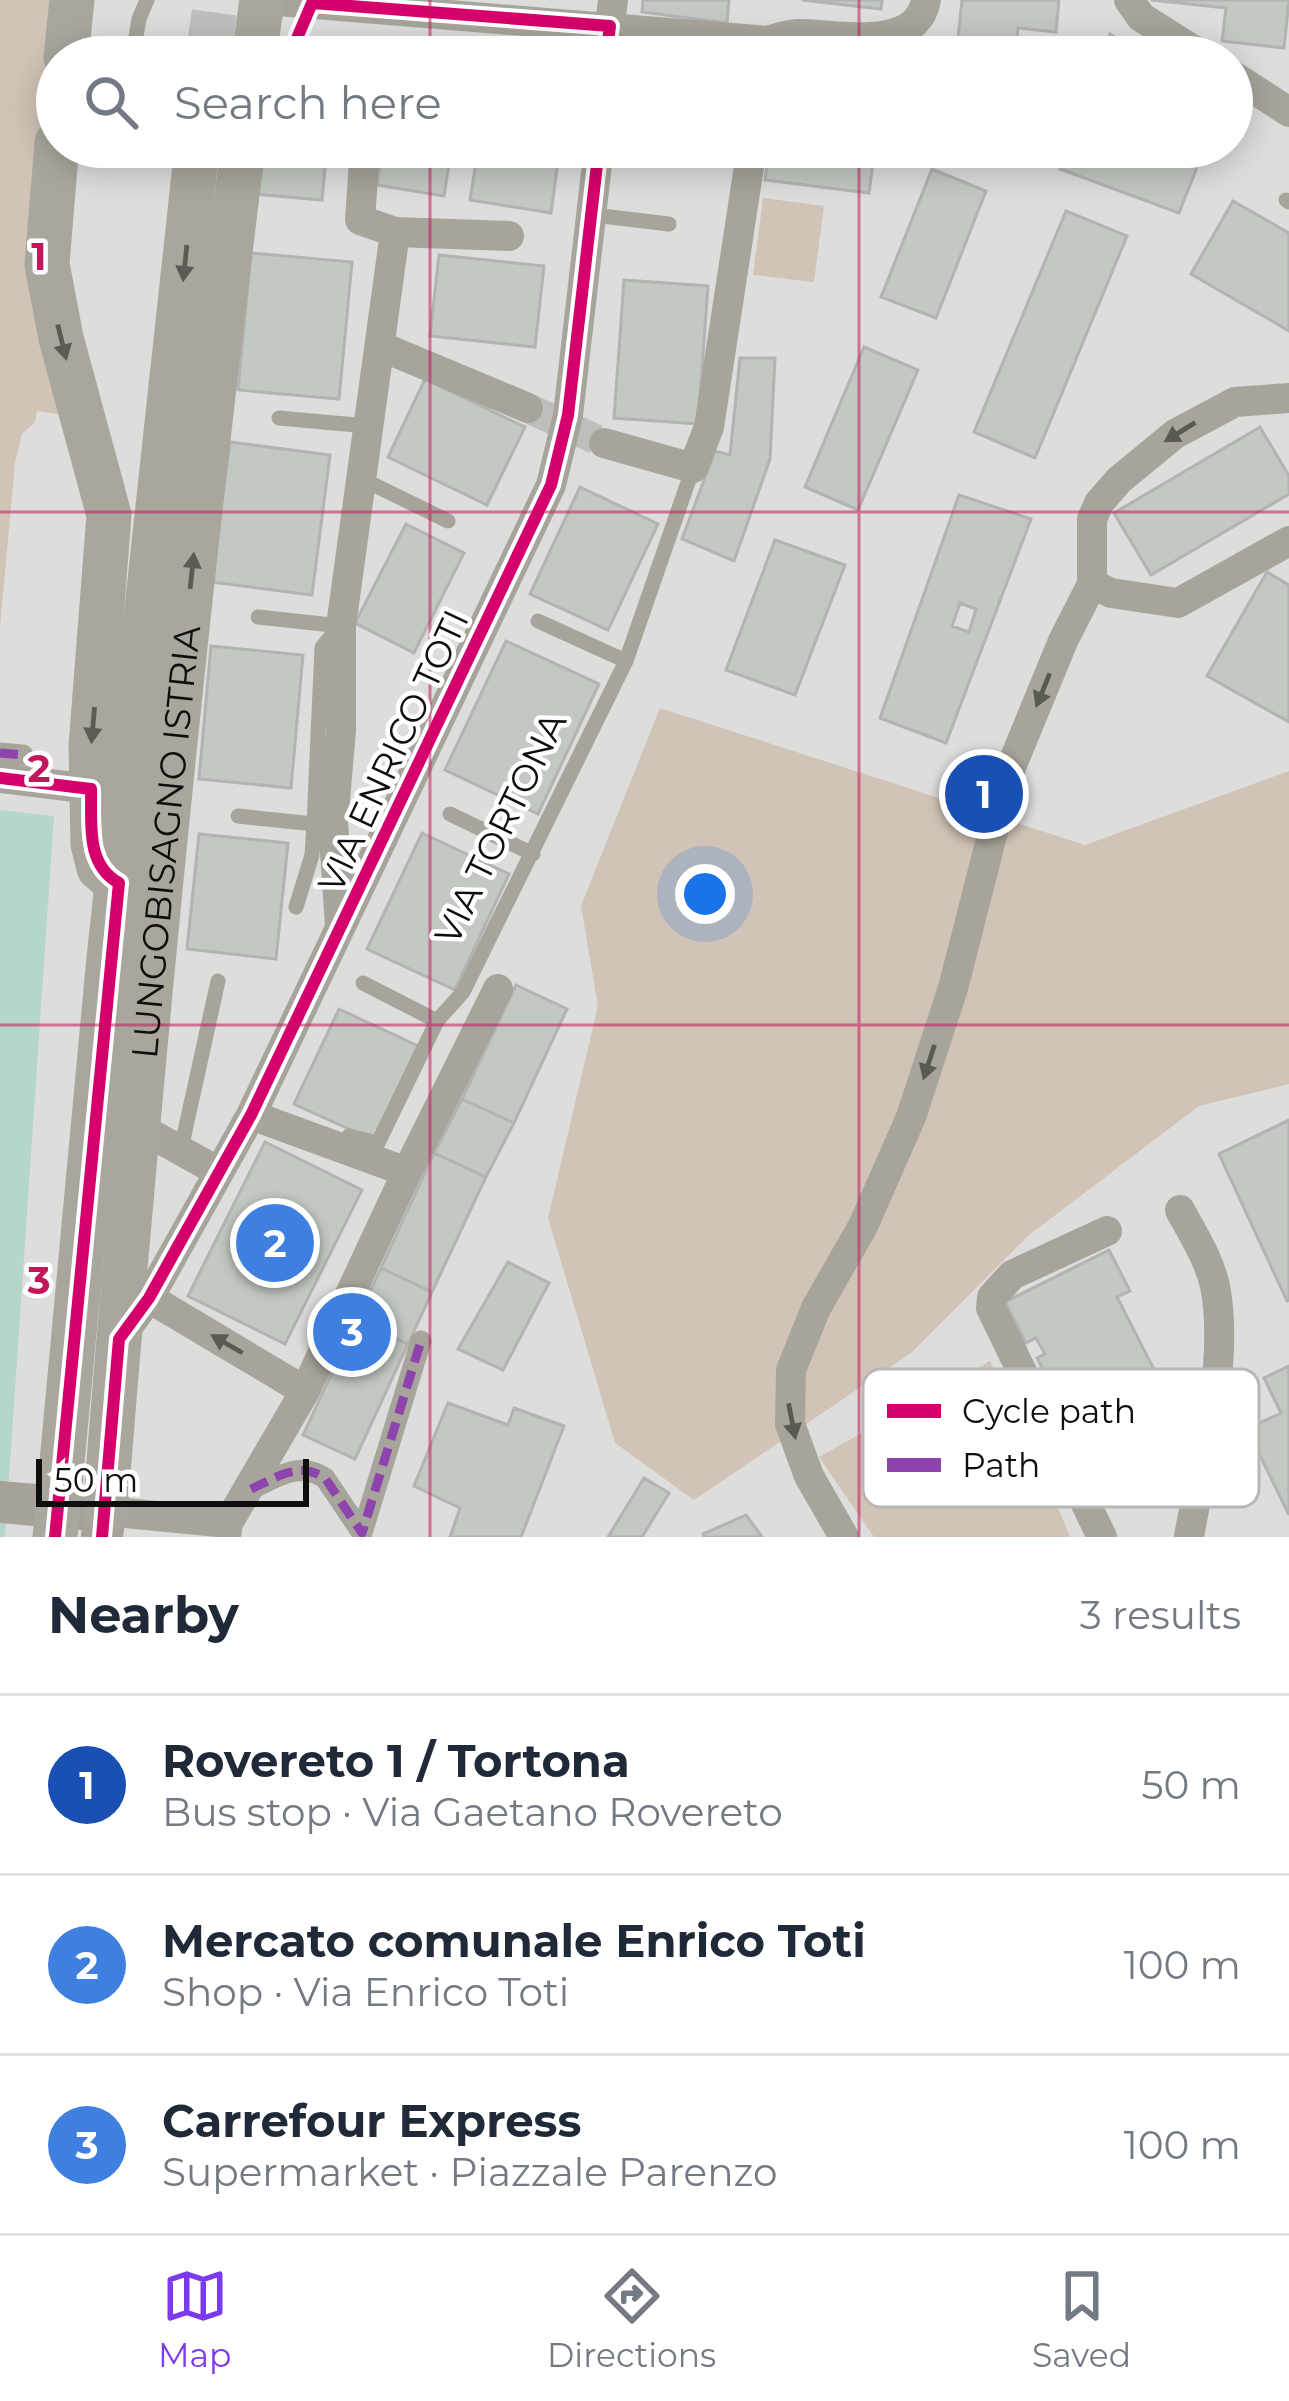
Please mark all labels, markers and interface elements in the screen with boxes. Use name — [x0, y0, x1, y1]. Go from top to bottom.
search box — [36, 36, 1253, 168]
icon: search — [78, 69, 144, 135]
text: Search here — [174, 75, 442, 130]
text: 1 — [31, 232, 47, 280]
one-way arrow — [175, 245, 194, 282]
one-way arrow — [54, 324, 73, 361]
one-way arrow — [1164, 420, 1197, 442]
one-way arrow — [183, 552, 202, 590]
street label: VIA ENRICO TOTI — [308, 603, 478, 899]
street label: LUNGOBISAGNO ISTRIA — [122, 623, 209, 1060]
one-way arrow — [1033, 673, 1052, 709]
street label: VIA TORTONA — [425, 705, 575, 951]
one-way arrow — [83, 707, 102, 744]
text: 2 — [27, 744, 51, 792]
pin: 1 — [945, 749, 1023, 839]
your location — [675, 864, 735, 924]
one-way arrow — [918, 1044, 937, 1081]
pin: 2 — [236, 1198, 314, 1288]
text: 3 — [26, 1256, 51, 1304]
pin: 3 — [313, 1287, 391, 1377]
one-way arrow — [210, 1335, 244, 1356]
legend — [863, 1369, 1259, 1507]
text: Cycle path — [962, 1391, 1136, 1431]
one-way arrow — [783, 1403, 802, 1441]
text: Path — [962, 1445, 1040, 1485]
scale bar — [36, 1453, 309, 1506]
text: 50 m — [54, 1460, 138, 1500]
text: Nearby — [48, 1584, 239, 1646]
text: 3 results — [1080, 1591, 1241, 1639]
text: Rovereto 1 / Tortona — [162, 1733, 630, 1788]
text: 1 — [79, 1761, 95, 1809]
text: 50 m — [1142, 1761, 1241, 1809]
text: Bus stop · Via Gaetano Rovereto — [162, 1788, 783, 1836]
text: Mercato comunale Enrico Toti — [162, 1913, 866, 1968]
text: 2 — [75, 1941, 99, 1989]
text: 100 m — [1124, 1941, 1241, 1989]
text: Shop · Via Enrico Toti — [162, 1968, 569, 2016]
text: Carrefour Express — [162, 2093, 581, 2148]
text: 3 — [75, 2121, 99, 2169]
text: 100 m — [1124, 2121, 1241, 2169]
text: Supermarket · Piazzale Parenzo — [162, 2148, 778, 2196]
tab: Map — [158, 2263, 231, 2375]
tab: Directions — [547, 2263, 716, 2375]
tab: Saved — [1032, 2263, 1131, 2375]

